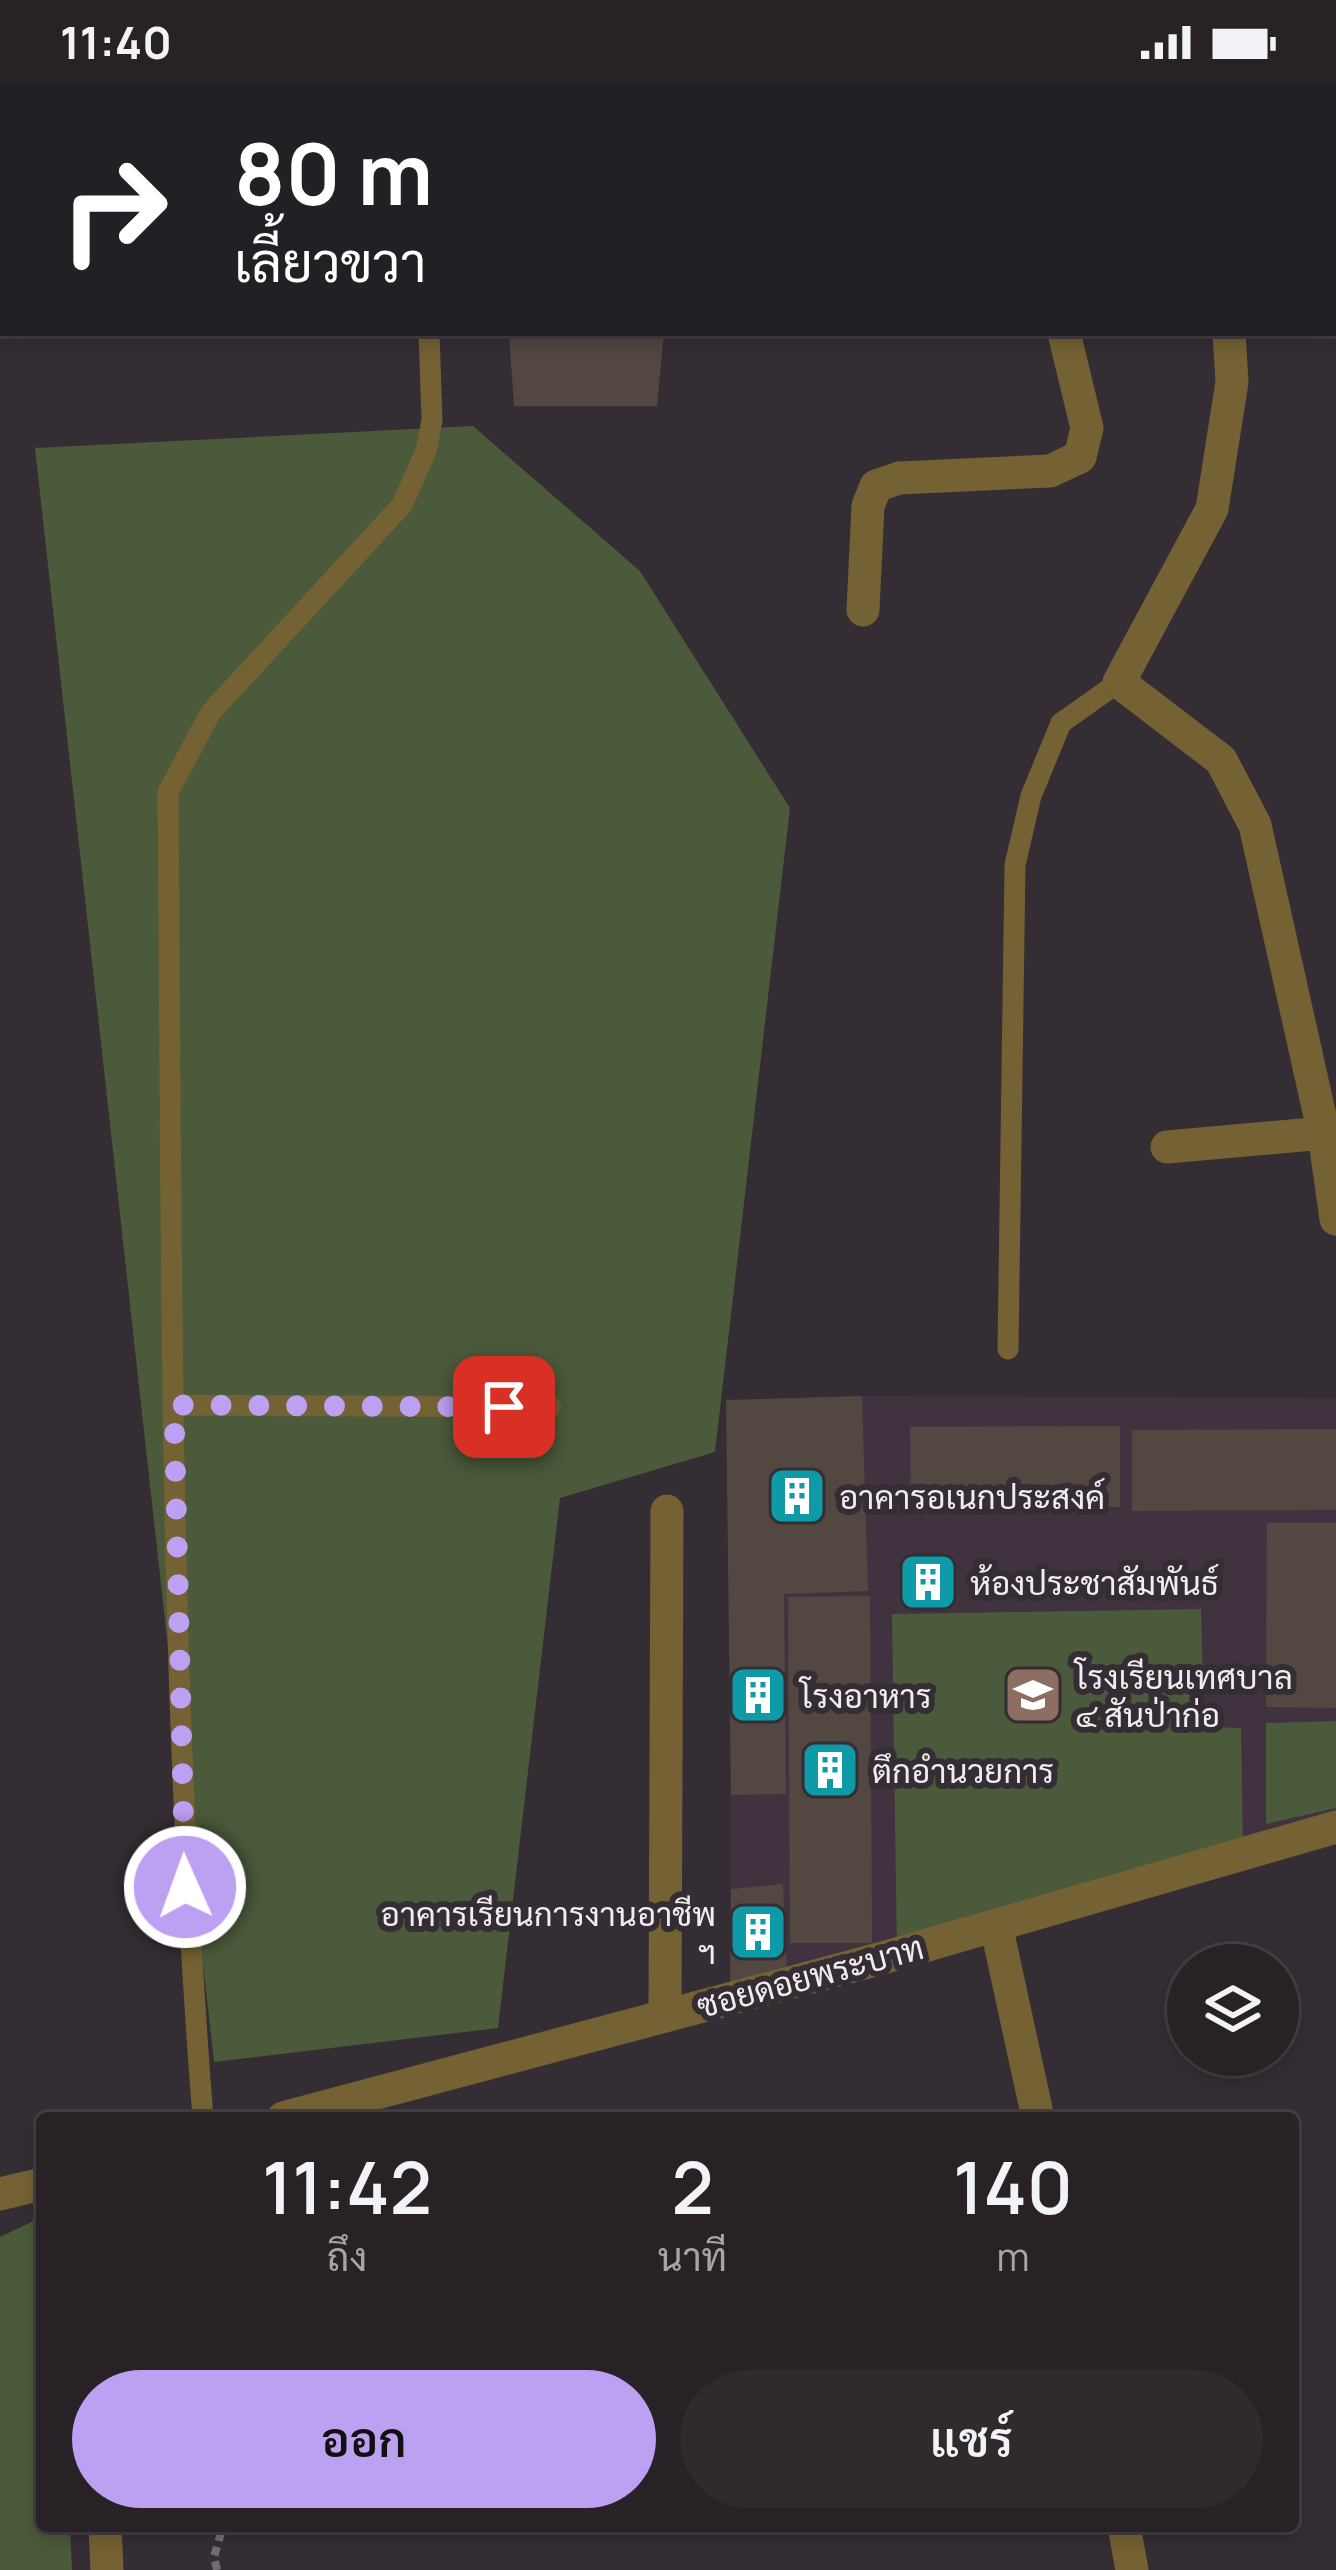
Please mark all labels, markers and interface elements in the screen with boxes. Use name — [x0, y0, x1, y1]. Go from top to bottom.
text: 11:40 — [60, 11, 172, 73]
text: 80 m — [234, 115, 433, 230]
icon: right — [36, 132, 192, 288]
text: เลี้ยวขวา — [234, 224, 427, 298]
pin — [453, 1356, 555, 1458]
icon: arrive — [471, 1374, 537, 1440]
building icon: อาคารอเนกประสงค์ — [766, 1465, 828, 1527]
place label: อาคารอเนกประสงค์ — [839, 1474, 1105, 1519]
building icon: ห้องประชาสัมพันธ์ — [897, 1551, 959, 1613]
place label: ห้องประชาสัมพันธ์ — [970, 1560, 1219, 1605]
place label: โรงเรียนเทศบาล ๔ สันป่าก่อ — [1073, 1654, 1293, 1737]
building icon: โรงอาหาร — [727, 1664, 789, 1726]
school or university icon: โรงเรียนเทศบาล ๔ สันป่าก่อ — [1002, 1664, 1064, 1726]
place label: โรงอาหาร — [798, 1673, 932, 1718]
building icon: ตึกอำนวยการ — [799, 1739, 861, 1801]
place label: ตึกอำนวยการ — [872, 1748, 1054, 1793]
position arrow — [122, 1824, 248, 1950]
place label: อาคารเรียนการงานอาชีพ ฯ — [381, 1891, 716, 1974]
building icon: อาคารเรียนการงานอาชีพ ฯ — [727, 1901, 789, 1963]
street label: ซอยดอยพระบาท — [692, 1924, 928, 2028]
map controls — [1167, 1944, 1299, 2076]
button: layers — [1167, 1944, 1299, 2076]
text: 11:42 — [262, 2137, 432, 2236]
text: 2 — [671, 2137, 714, 2236]
text: 140 — [953, 2137, 1073, 2236]
text: ถึง — [327, 2229, 367, 2283]
text: นาที — [658, 2229, 727, 2283]
text: m — [997, 2229, 1030, 2283]
button: ออก — [72, 2370, 656, 2508]
button: แชร์ — [680, 2370, 1263, 2508]

